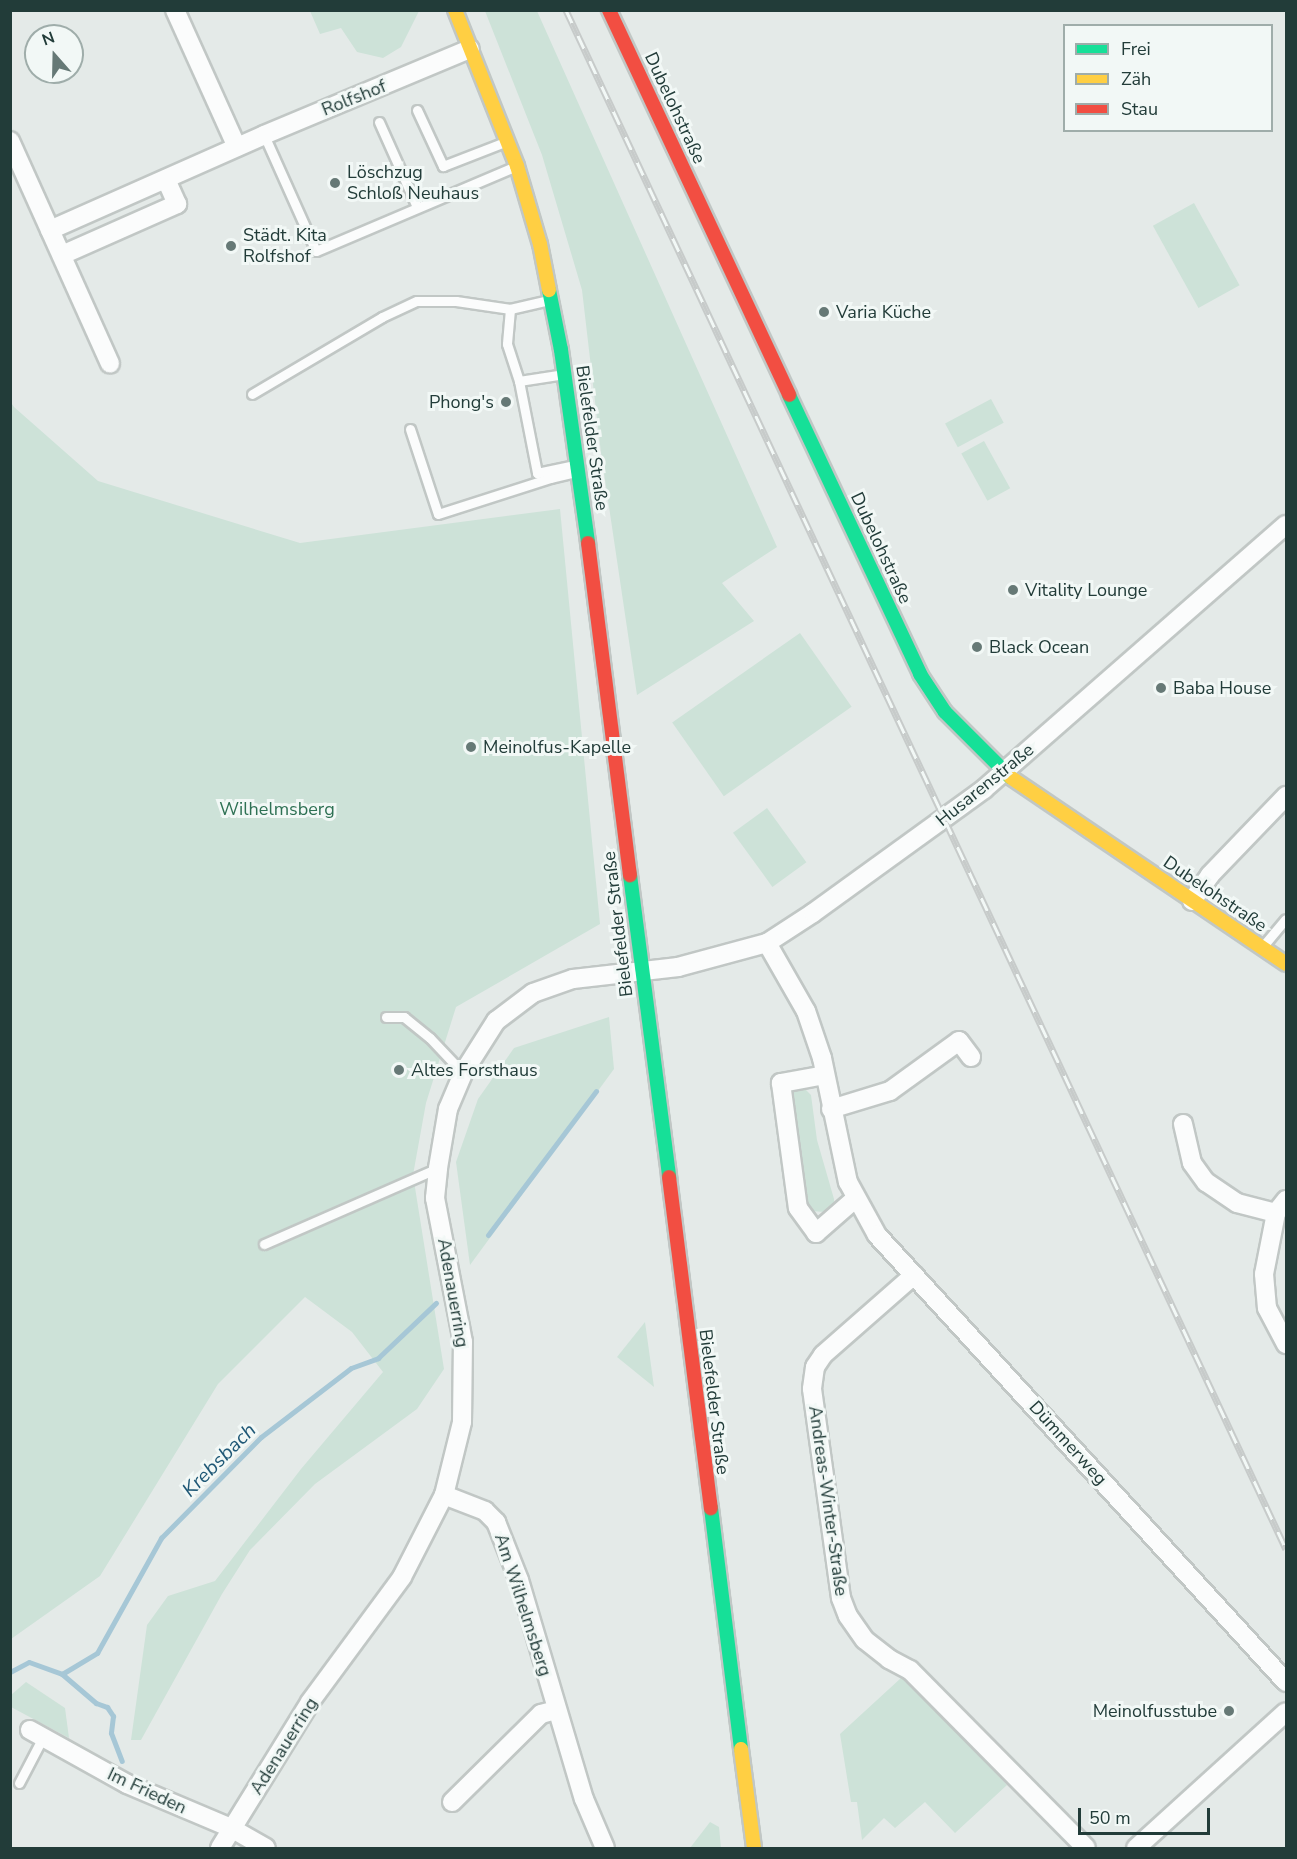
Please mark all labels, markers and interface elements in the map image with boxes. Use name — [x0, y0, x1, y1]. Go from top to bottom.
north arrow — [24, 24, 84, 84]
legend — [1063, 24, 1273, 132]
text: N — [39, 27, 58, 51]
text: Frei — [1121, 37, 1151, 61]
street label: Dubelohstraße — [640, 49, 710, 167]
text: Zäh — [1121, 67, 1151, 91]
street label: Rolfshof — [319, 75, 389, 121]
text: Stau — [1121, 97, 1158, 121]
place label: Löschzug Schloß Neuhaus — [347, 162, 479, 204]
marker: Löschzug Schloß Neuhaus — [328, 176, 342, 190]
place label: Städt. Kita Rolfshof — [243, 225, 327, 268]
marker: Städt. Kita Rolfshof — [224, 239, 238, 253]
place label: Varia Küche — [836, 301, 931, 323]
marker: Varia Küche — [817, 305, 831, 319]
street label: Bielefelder Straße — [571, 364, 613, 512]
place label: Phong's — [429, 391, 494, 413]
marker: Phong's — [499, 395, 513, 409]
street label: Dubelohstraße — [846, 489, 916, 607]
place label: Vitality Lounge — [1025, 579, 1147, 601]
marker: Vitality Lounge — [1006, 583, 1020, 597]
place label: Black Ocean — [989, 636, 1089, 658]
marker: Black Ocean — [970, 640, 984, 654]
place label: Baba House — [1173, 677, 1271, 699]
marker: Baba House — [1154, 681, 1168, 695]
place label: Meinolfus-Kapelle — [483, 736, 631, 758]
street label: Husarenstraße — [932, 739, 1038, 831]
marker: Meinolfus-Kapelle — [464, 740, 478, 754]
park label: Wilhelmsberg — [219, 798, 335, 820]
street label: Bielefelder Straße — [598, 850, 638, 998]
street label: Dubelohstraße — [1159, 851, 1271, 937]
place label: Altes Forsthaus — [411, 1059, 538, 1081]
marker: Altes Forsthaus — [392, 1063, 406, 1077]
street label: Adenauerring — [433, 1237, 473, 1349]
street label: Bielefelder Straße — [694, 1328, 734, 1476]
street label: Dümmerweg — [1025, 1396, 1111, 1490]
street label: Andreas-Winter-Straße — [804, 1404, 852, 1598]
water label: Krebsbach — [177, 1418, 261, 1502]
street label: Am Wilhelmsberg — [490, 1531, 556, 1679]
street label: Adenauerring — [246, 1693, 322, 1799]
place label: Meinolfusstube — [1093, 1700, 1217, 1722]
marker: Meinolfusstube — [1222, 1704, 1236, 1718]
street label: Im Frieden — [104, 1763, 190, 1819]
scale bar — [1081, 1796, 1213, 1834]
text: 50 m — [1089, 1806, 1131, 1830]

